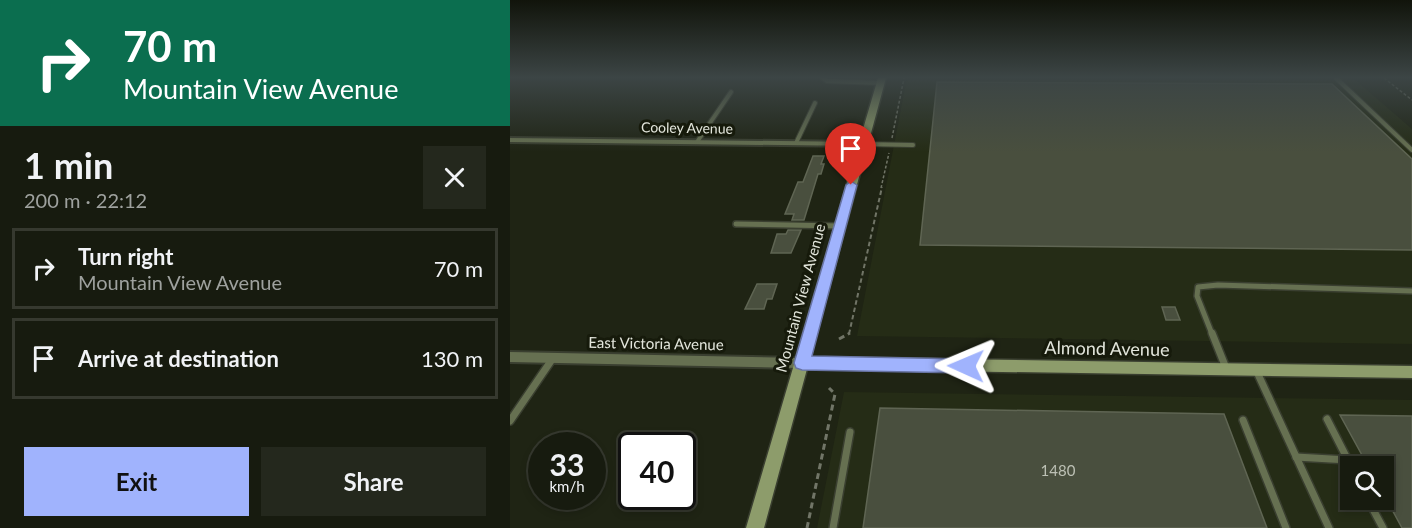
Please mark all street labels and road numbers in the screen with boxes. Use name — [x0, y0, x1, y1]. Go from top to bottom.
street label: Cooley Avenue — [641, 118, 733, 137]
street label: Mountain View Avenue — [772, 221, 829, 374]
street label: East Victoria Avenue — [588, 333, 724, 353]
street label: Almond Avenue — [1044, 336, 1170, 360]

